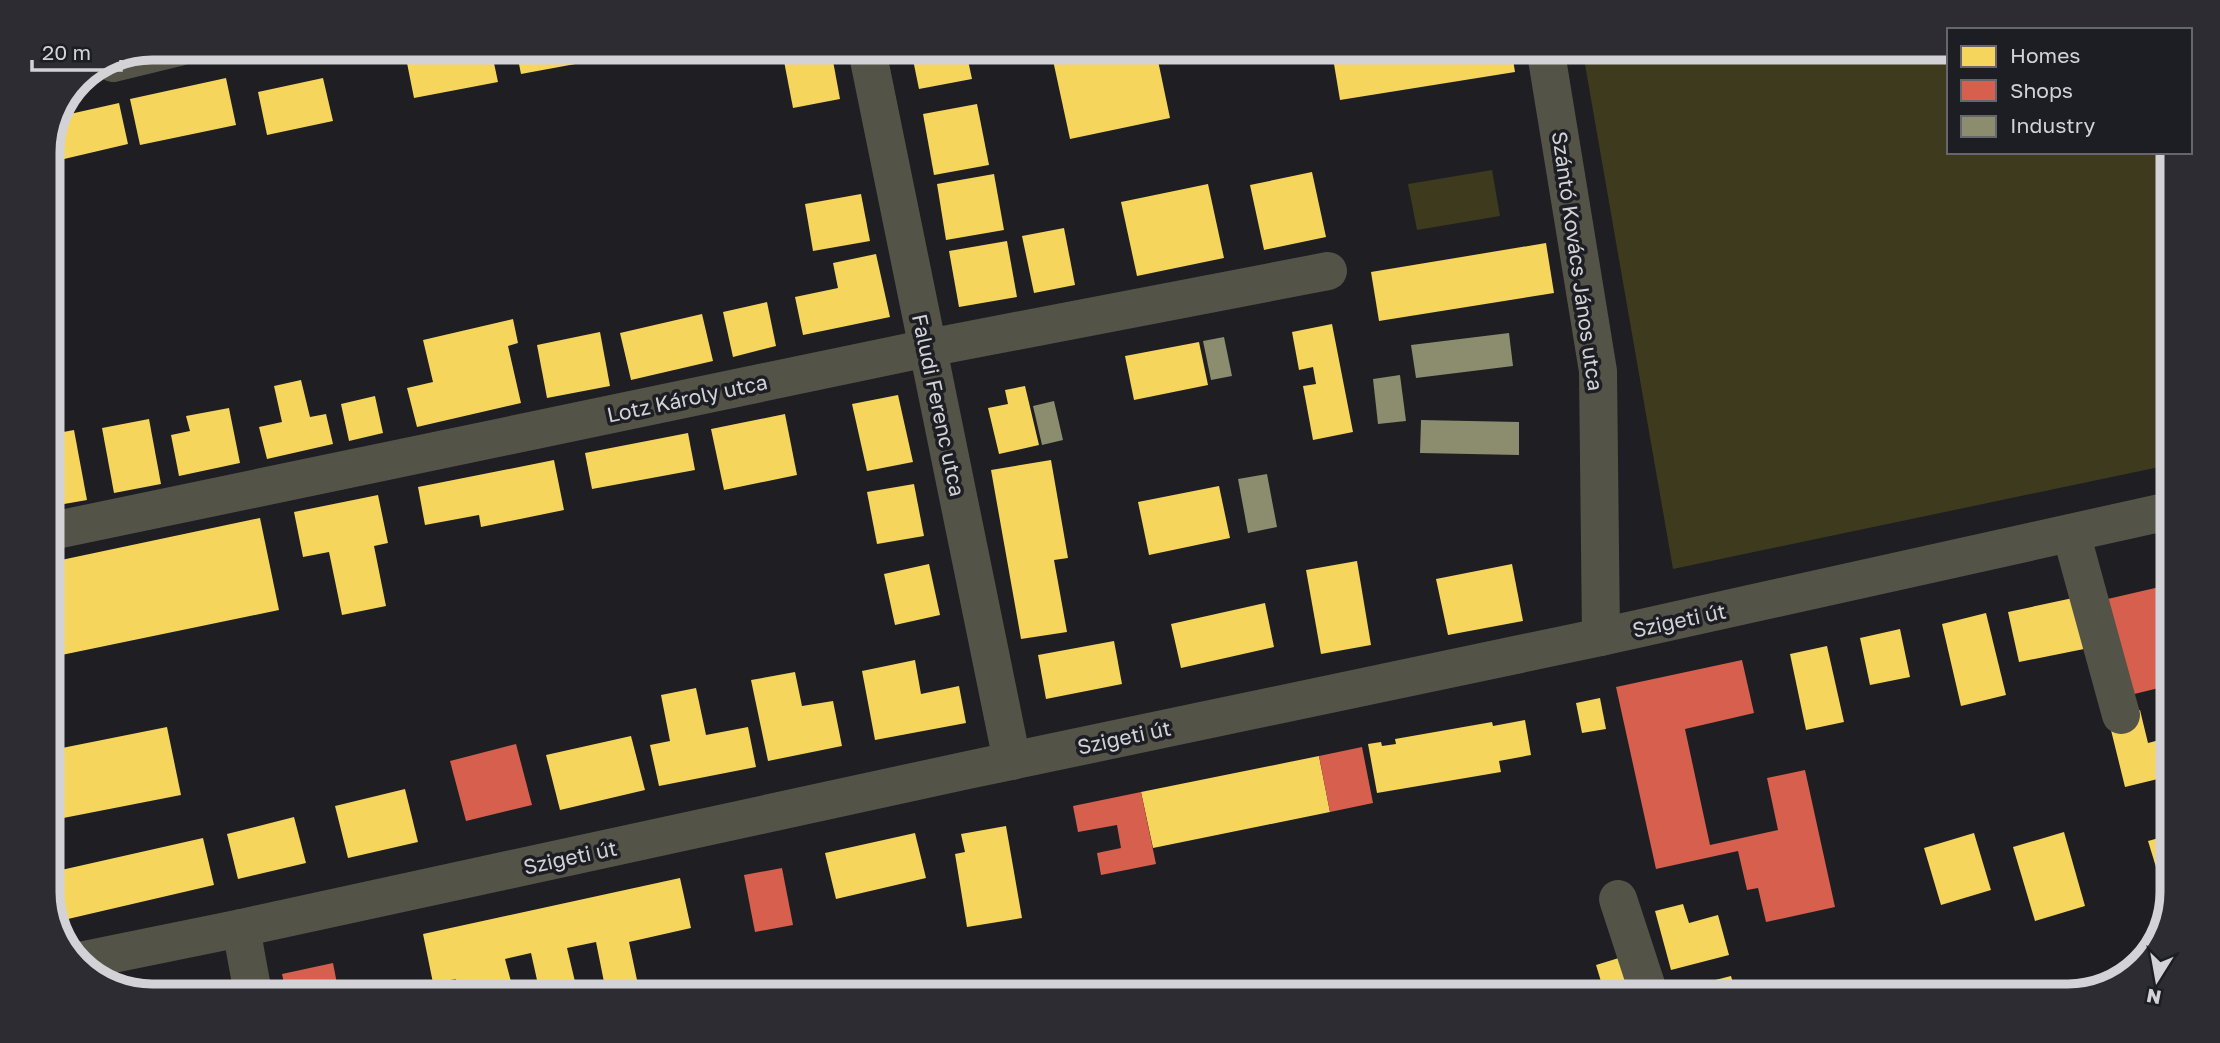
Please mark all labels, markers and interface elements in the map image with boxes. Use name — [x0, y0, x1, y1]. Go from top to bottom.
scale bar — [32, 28, 121, 72]
legend — [1947, 28, 2192, 154]
text: 20 m — [42, 39, 91, 65]
text: Homes — [2010, 42, 2080, 68]
text: Shops — [2010, 77, 2073, 103]
text: Industry — [2010, 112, 2095, 138]
street label: Szántó Kovács János utca — [1547, 130, 1609, 392]
street label: Faludi Ferenc utca — [907, 311, 971, 499]
street label: Lotz Károly utca — [604, 368, 770, 428]
street label: Szigeti út — [1630, 597, 1728, 643]
street label: Szigeti út — [1075, 714, 1173, 760]
street label: Szigeti út — [521, 834, 619, 880]
north arrow — [2122, 945, 2192, 1015]
text: N — [2144, 985, 2163, 1010]

